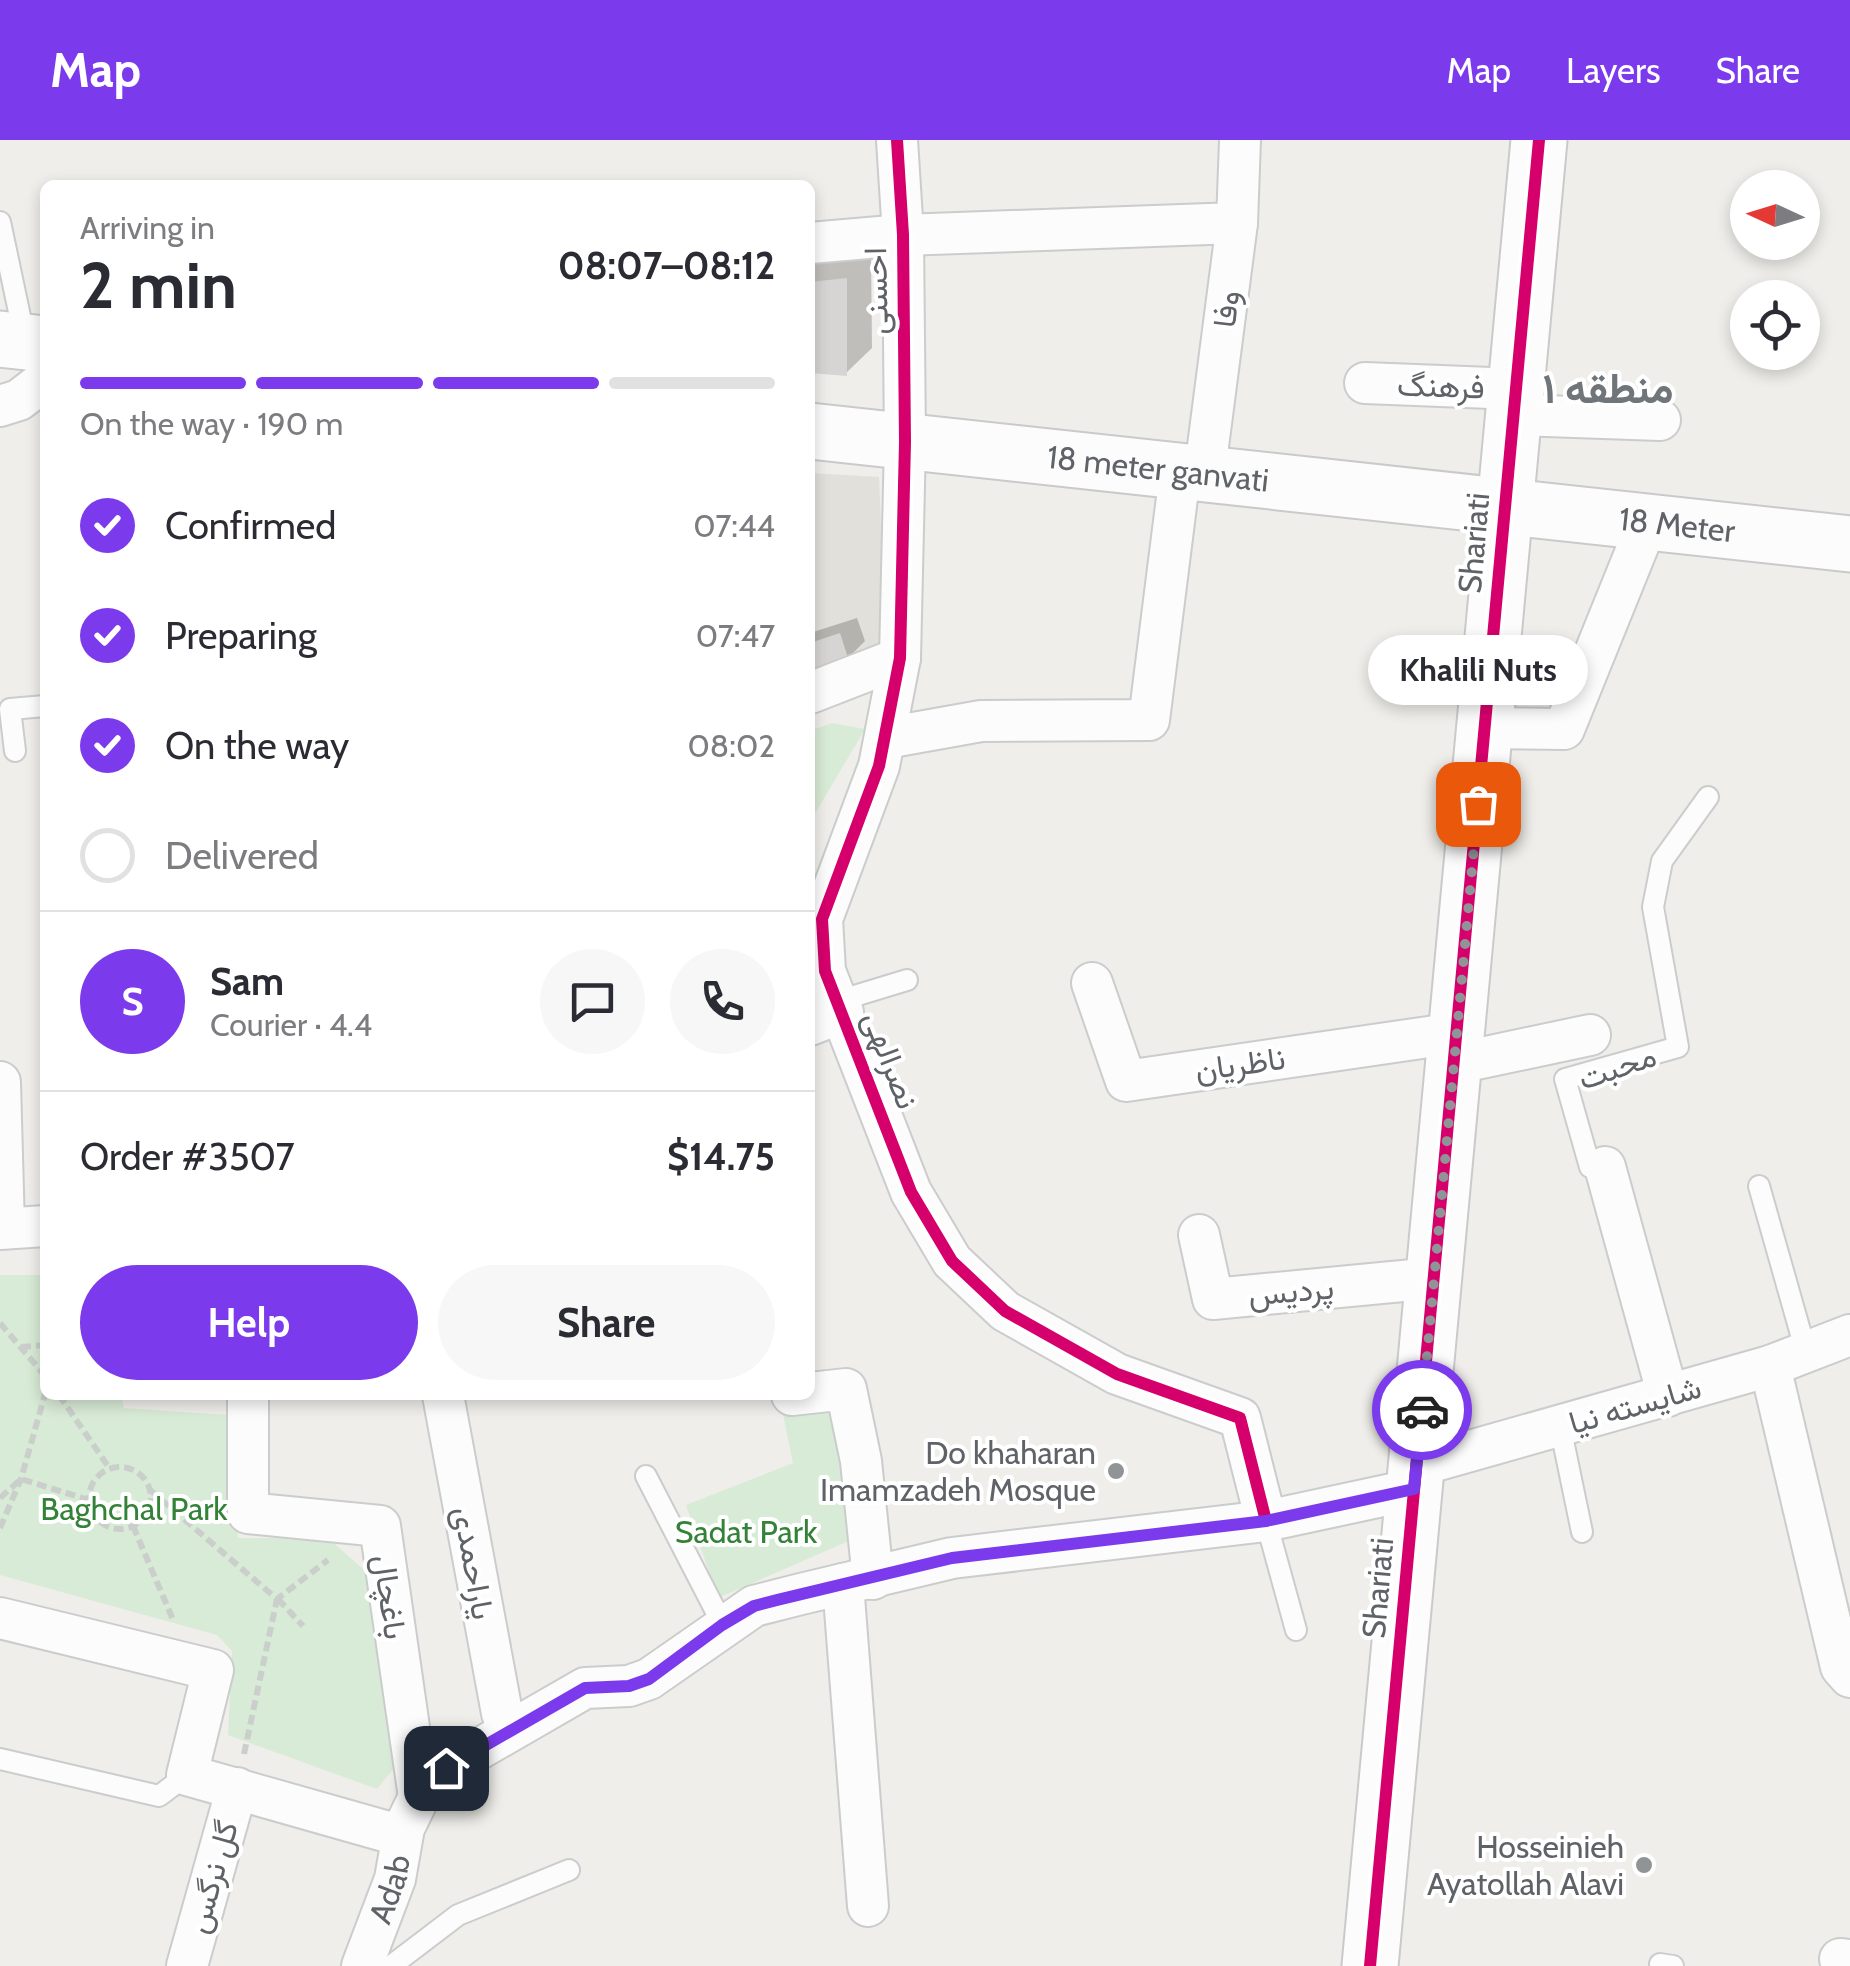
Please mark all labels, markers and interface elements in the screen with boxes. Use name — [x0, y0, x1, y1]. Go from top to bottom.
text: Map — [50, 41, 141, 99]
text: Map — [1447, 49, 1511, 92]
text: Layers — [1566, 49, 1660, 92]
text: Share — [1715, 49, 1800, 92]
north arrow — [1730, 170, 1820, 260]
map controls — [1730, 170, 1820, 370]
text: Arriving in — [80, 208, 215, 247]
text: 08:07–08:12 — [558, 242, 775, 289]
text: 2 min — [80, 245, 237, 324]
street label: احسنی — [855, 247, 896, 335]
button: locate — [1730, 280, 1820, 370]
street label: وفا — [1204, 288, 1248, 330]
district label: منطقه ۱ — [1543, 362, 1673, 414]
street label: فرهنگ — [1397, 364, 1485, 408]
text: On the way · 190 m — [80, 404, 343, 443]
street label: 18 meter ganvati — [1045, 437, 1271, 500]
street label: Shariati — [1450, 491, 1497, 595]
icon: check — [80, 498, 135, 553]
street label: 18 Meter — [1617, 499, 1738, 550]
text: Confirmed — [165, 502, 336, 549]
text: 07:44 — [693, 506, 775, 545]
icon: check — [80, 608, 135, 663]
text: Preparing — [165, 612, 317, 659]
text: 07:47 — [696, 616, 775, 655]
callout: Khalili Nuts — [1368, 634, 1588, 704]
text: Khalili Nuts — [1399, 650, 1557, 689]
icon: check — [80, 718, 135, 773]
text: On the way — [165, 722, 349, 769]
text: 08:02 — [688, 726, 775, 765]
pin — [1436, 762, 1521, 847]
icon: bag — [1451, 777, 1506, 832]
text: Delivered — [165, 832, 319, 879]
button: chat — [540, 949, 645, 1054]
button: phone — [670, 949, 775, 1054]
text: Sam — [210, 958, 284, 1005]
text: S — [121, 978, 144, 1025]
text: Courier · 4.4 — [210, 1005, 372, 1044]
street label: نصرالهی — [854, 1005, 928, 1115]
street label: محبت — [1573, 1035, 1661, 1098]
street label: ناظریان — [1192, 1038, 1288, 1090]
text: Order #3507 — [80, 1133, 295, 1180]
text: $14.75 — [667, 1133, 775, 1180]
button: Help — [80, 1265, 418, 1380]
button: Share — [438, 1265, 775, 1380]
street label: پردیس — [1247, 1267, 1336, 1317]
courier — [1372, 1360, 1472, 1460]
street label: شایسته نیا — [1564, 1367, 1705, 1442]
icon: car — [1395, 1383, 1450, 1438]
place label: Do khaharan Imamzadeh Mosque — [820, 1433, 1096, 1509]
marker: Do khaharan Imamzadeh Mosque — [1105, 1460, 1127, 1482]
park label: Baghchal Park — [40, 1489, 228, 1528]
street label: یاراحمدی — [444, 1503, 504, 1623]
park label: Sadat Park — [675, 1512, 818, 1551]
street label: Shariati — [1354, 1536, 1401, 1640]
street label: باغچال — [362, 1552, 416, 1642]
pin — [404, 1726, 489, 1811]
icon: home — [419, 1741, 474, 1796]
street label: گل نرگس — [177, 1816, 247, 1938]
place label: Hosseinieh Ayatollah Alavi — [1427, 1827, 1624, 1903]
street label: Adab — [360, 1852, 418, 1929]
marker: Hosseinieh Ayatollah Alavi — [1633, 1854, 1655, 1876]

